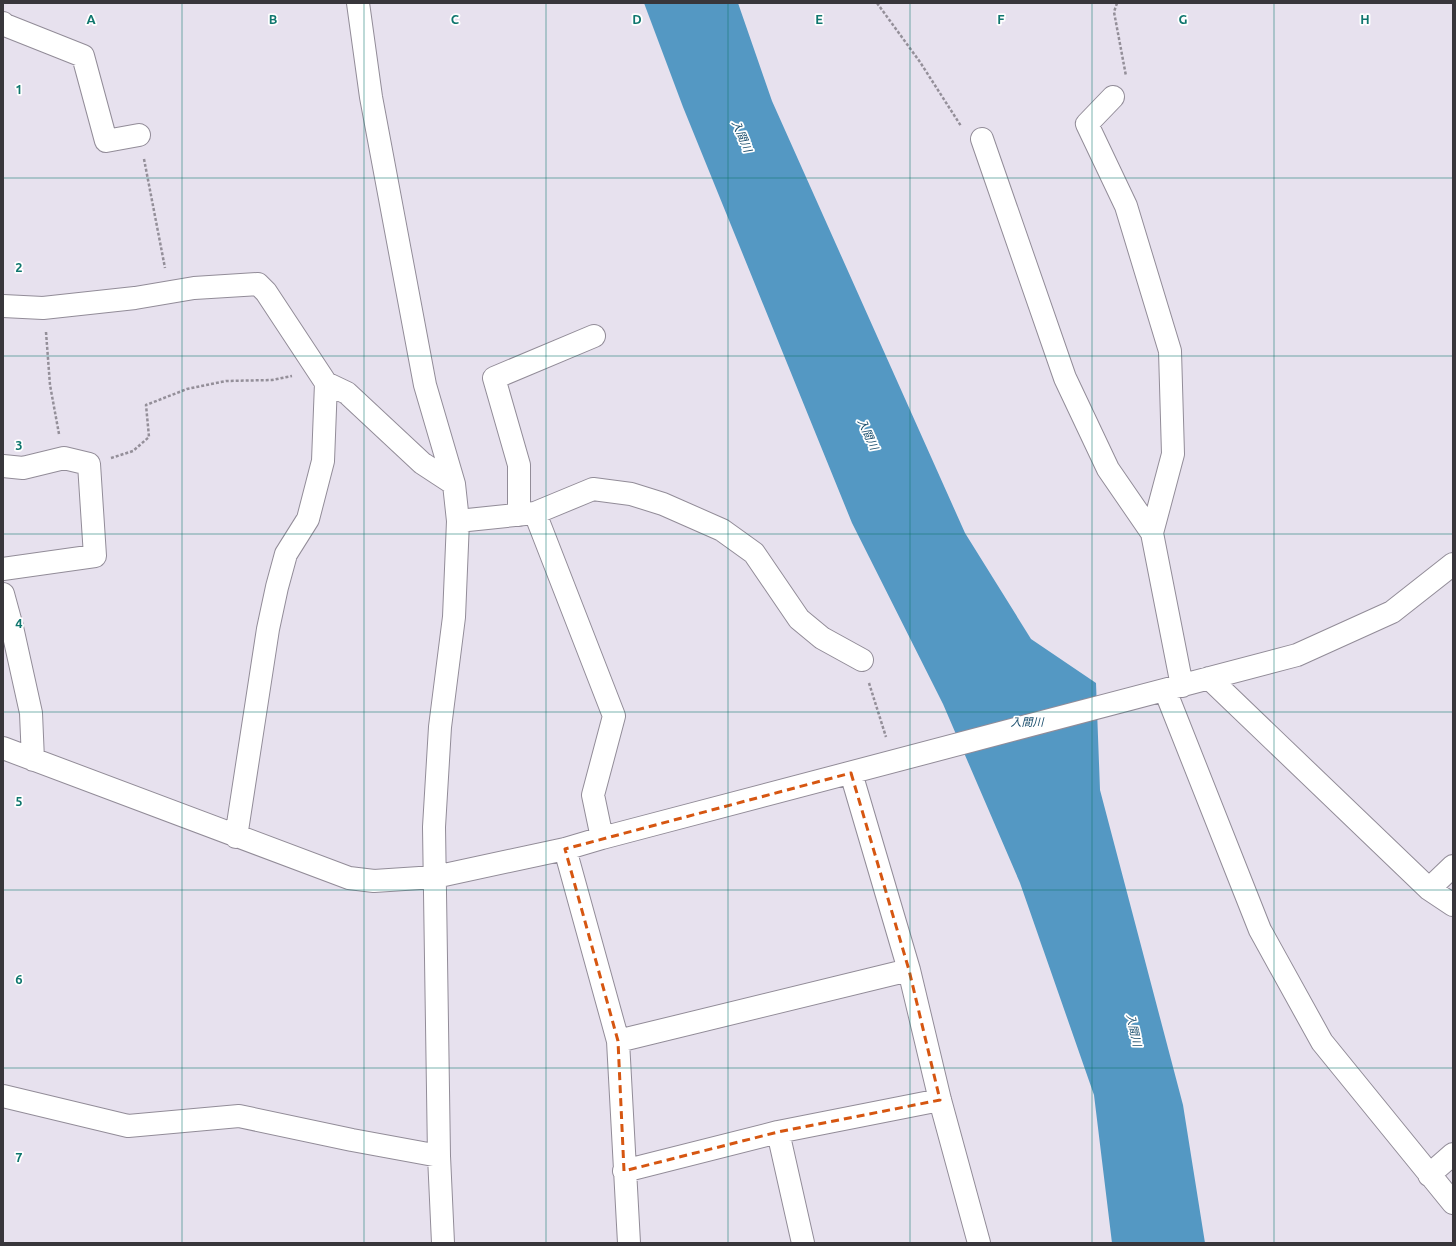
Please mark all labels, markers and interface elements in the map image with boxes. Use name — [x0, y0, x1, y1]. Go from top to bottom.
text: A — [86, 12, 96, 26]
text: B — [269, 12, 278, 26]
text: C — [451, 12, 460, 26]
text: D — [632, 12, 642, 26]
text: E — [815, 12, 823, 26]
text: F — [997, 12, 1005, 26]
text: G — [1179, 12, 1188, 26]
text: H — [1360, 12, 1370, 26]
text: 1 — [15, 82, 23, 96]
water label: 入間川 — [730, 118, 754, 154]
text: 2 — [15, 260, 23, 274]
water label: 入間川 — [856, 417, 881, 452]
text: 3 — [15, 438, 23, 452]
text: 4 — [15, 616, 23, 630]
water label: 入間川 — [1011, 716, 1044, 728]
text: 5 — [15, 794, 23, 808]
text: 6 — [15, 972, 23, 986]
water label: 入間川 — [1124, 1013, 1144, 1048]
text: 7 — [15, 1150, 23, 1164]

